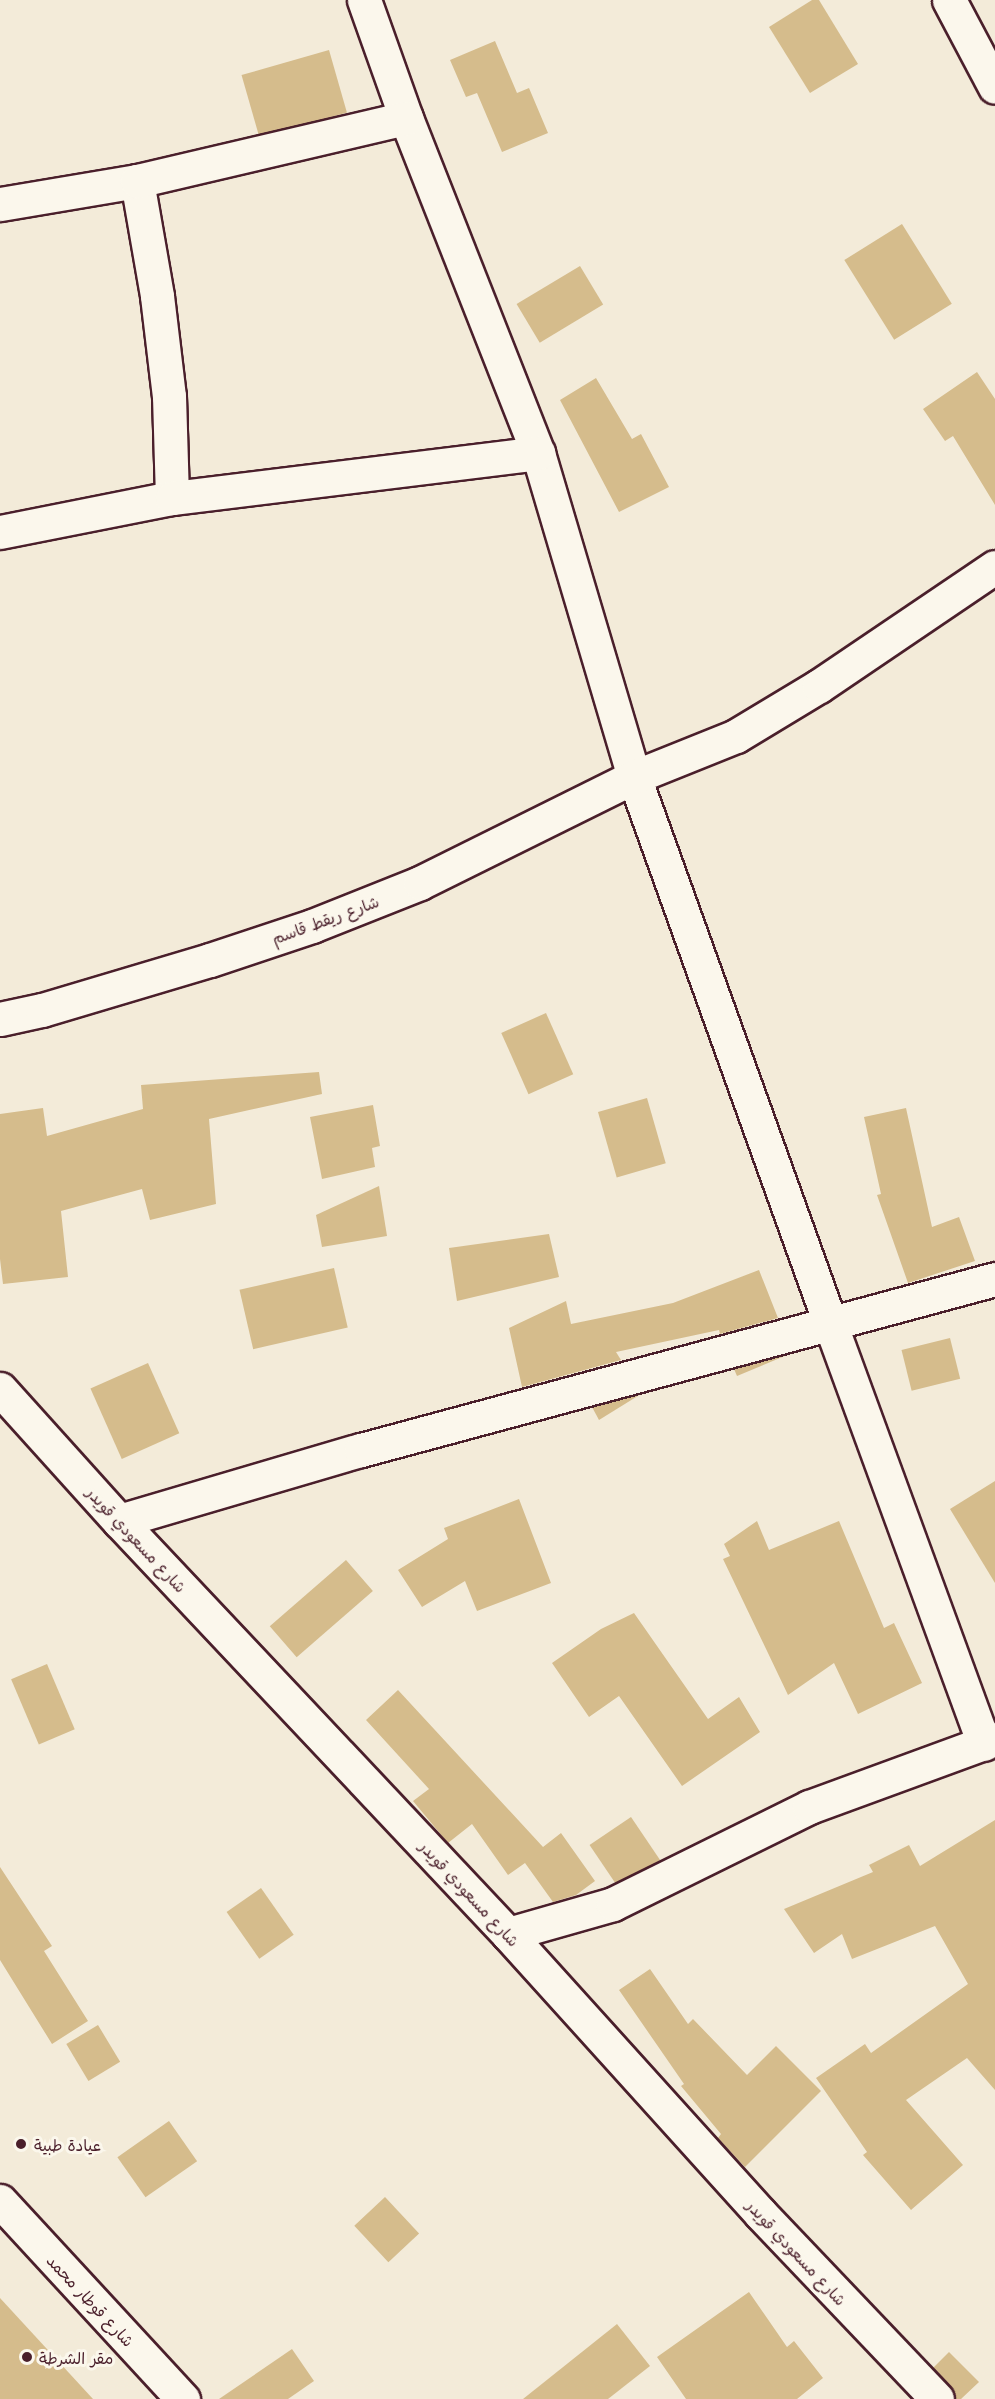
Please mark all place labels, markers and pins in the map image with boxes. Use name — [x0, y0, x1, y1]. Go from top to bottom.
place label: عيادة طبية — [34, 2134, 101, 2154]
marker: عيادة طبية — [12, 2135, 30, 2153]
place label: مقر الشرطة — [39, 2347, 113, 2367]
marker: مقر الشرطة — [20, 2350, 34, 2364]

